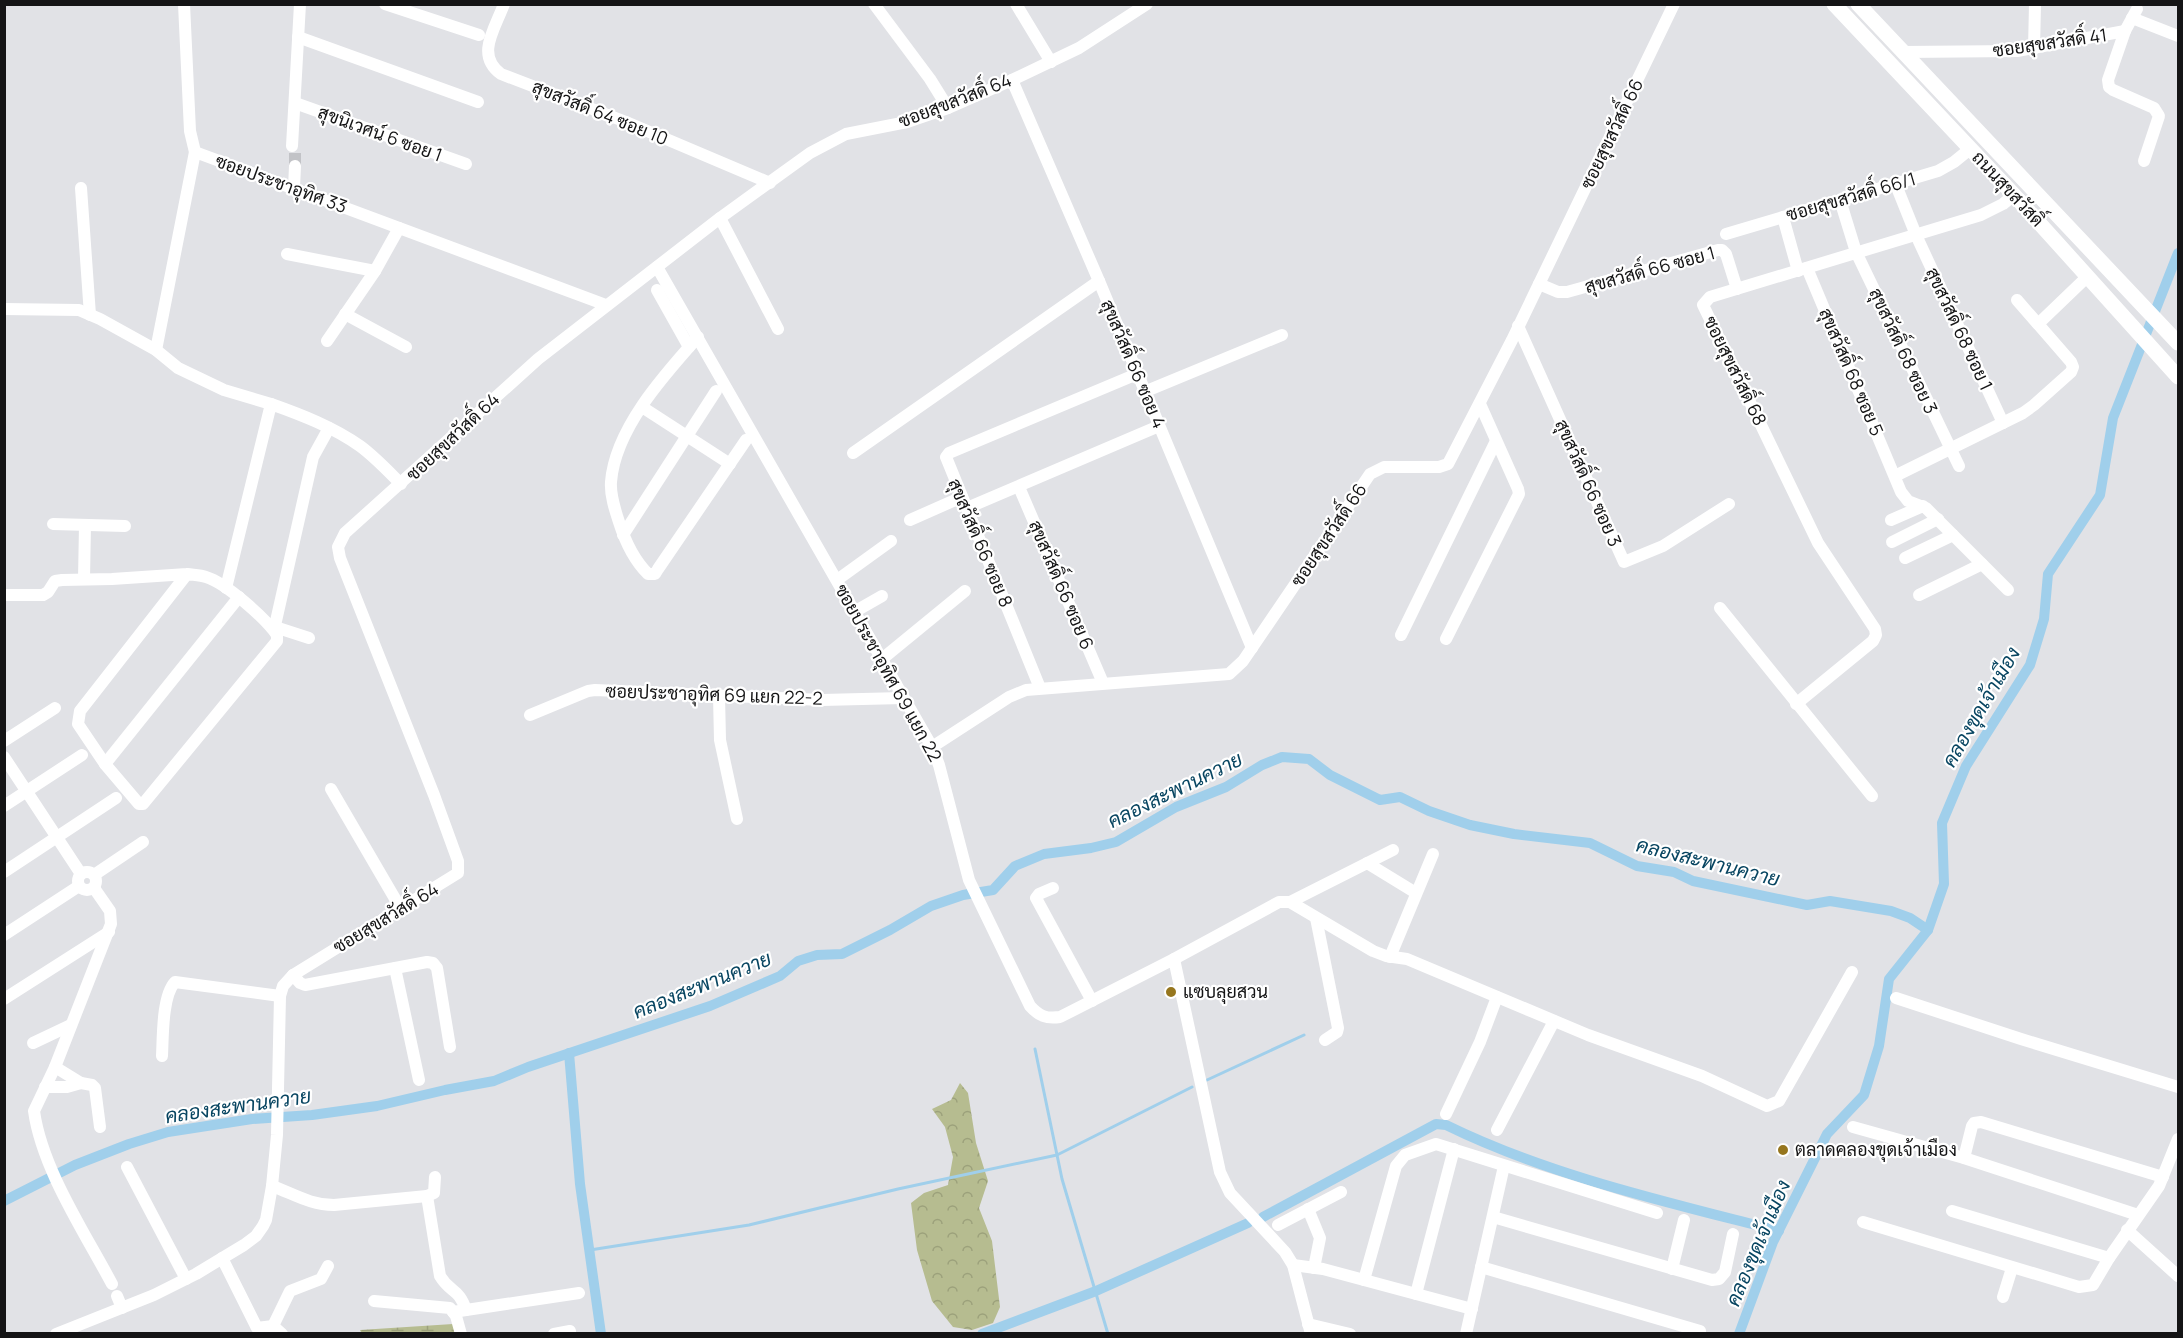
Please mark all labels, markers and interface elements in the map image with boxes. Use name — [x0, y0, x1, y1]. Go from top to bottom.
street label: ซอยสุขสวัสดิ์ 41 — [1991, 19, 2109, 63]
street label: ซอยสุขสวัสดิ์ 64 — [894, 65, 1015, 134]
street label: สุขสวัสดิ์ 64 ซอย 10 — [529, 71, 673, 151]
street label: ซอยสุขสวัสดิ์ 66 — [1571, 73, 1649, 193]
street label: สุขนิเวศน์ 6 ซอย 1 — [315, 99, 446, 168]
street label: ถนนสุขสวัสดิ์ — [1967, 143, 2052, 232]
street label: ซอยประชาอุทิศ 33 — [212, 148, 350, 219]
street label: ซอยสุขสวัสดิ์ 66/1 — [1782, 163, 1919, 227]
street label: สุขสวัสดิ์ 66 ซอย 1 — [1581, 237, 1718, 299]
street label: สุขสวัสดิ์ 68 ซอย 1 — [1920, 262, 2002, 394]
street label: สุขสวัสดิ์ 68 ซอย 3 — [1863, 282, 1946, 418]
street label: สุขสวัสดิ์ 66 ซอย 4 — [1095, 294, 1175, 432]
street label: สุขสวัสดิ์ 68 ซอย 5 — [1813, 303, 1893, 440]
street label: ซอยสุขสวัสดิ์ 68 — [1698, 310, 1776, 430]
street label: ซอยสุขสวัสดิ์ 64 — [398, 385, 505, 486]
street label: สุขสวัสดิ์ 66 ซอย 3 — [1549, 414, 1631, 550]
street label: สุขสวัสดิ์ 66 ซอย 8 — [942, 473, 1022, 611]
street label: ซอยสุขสวัสดิ์ 66 — [1282, 476, 1372, 591]
street label: สุขสวัสดิ์ 66 ซอย 6 — [1023, 515, 1103, 653]
street label: ซอยประชาอุทิศ 69 แยก 22 — [829, 579, 948, 766]
water label: คลองขุดเจ้าเมือง — [1935, 642, 2027, 772]
street label: ซอยประชาอุทิศ 69 แยก 22-2 — [605, 678, 823, 711]
water label: คลองสะพานควาย — [1103, 745, 1247, 834]
water label: คลองสะพานควาย — [1634, 831, 1783, 893]
street label: ซอยสุขสวัสดิ์ 64 — [327, 873, 443, 959]
water label: คลองสะพานควาย — [629, 944, 776, 1025]
place label: แซบลุยสวน — [1183, 979, 1268, 1004]
marker: แซบลุยสวน — [1164, 985, 1178, 999]
water label: คลองสะพานควาย — [163, 1082, 313, 1129]
place label: ตลาดคลองขุดเจ้าเมือง — [1795, 1137, 1957, 1162]
marker: ตลาดคลองขุดเจ้าเมือง — [1776, 1143, 1790, 1157]
water label: คลองขุดเจ้าเมือง — [1719, 1176, 1797, 1310]

